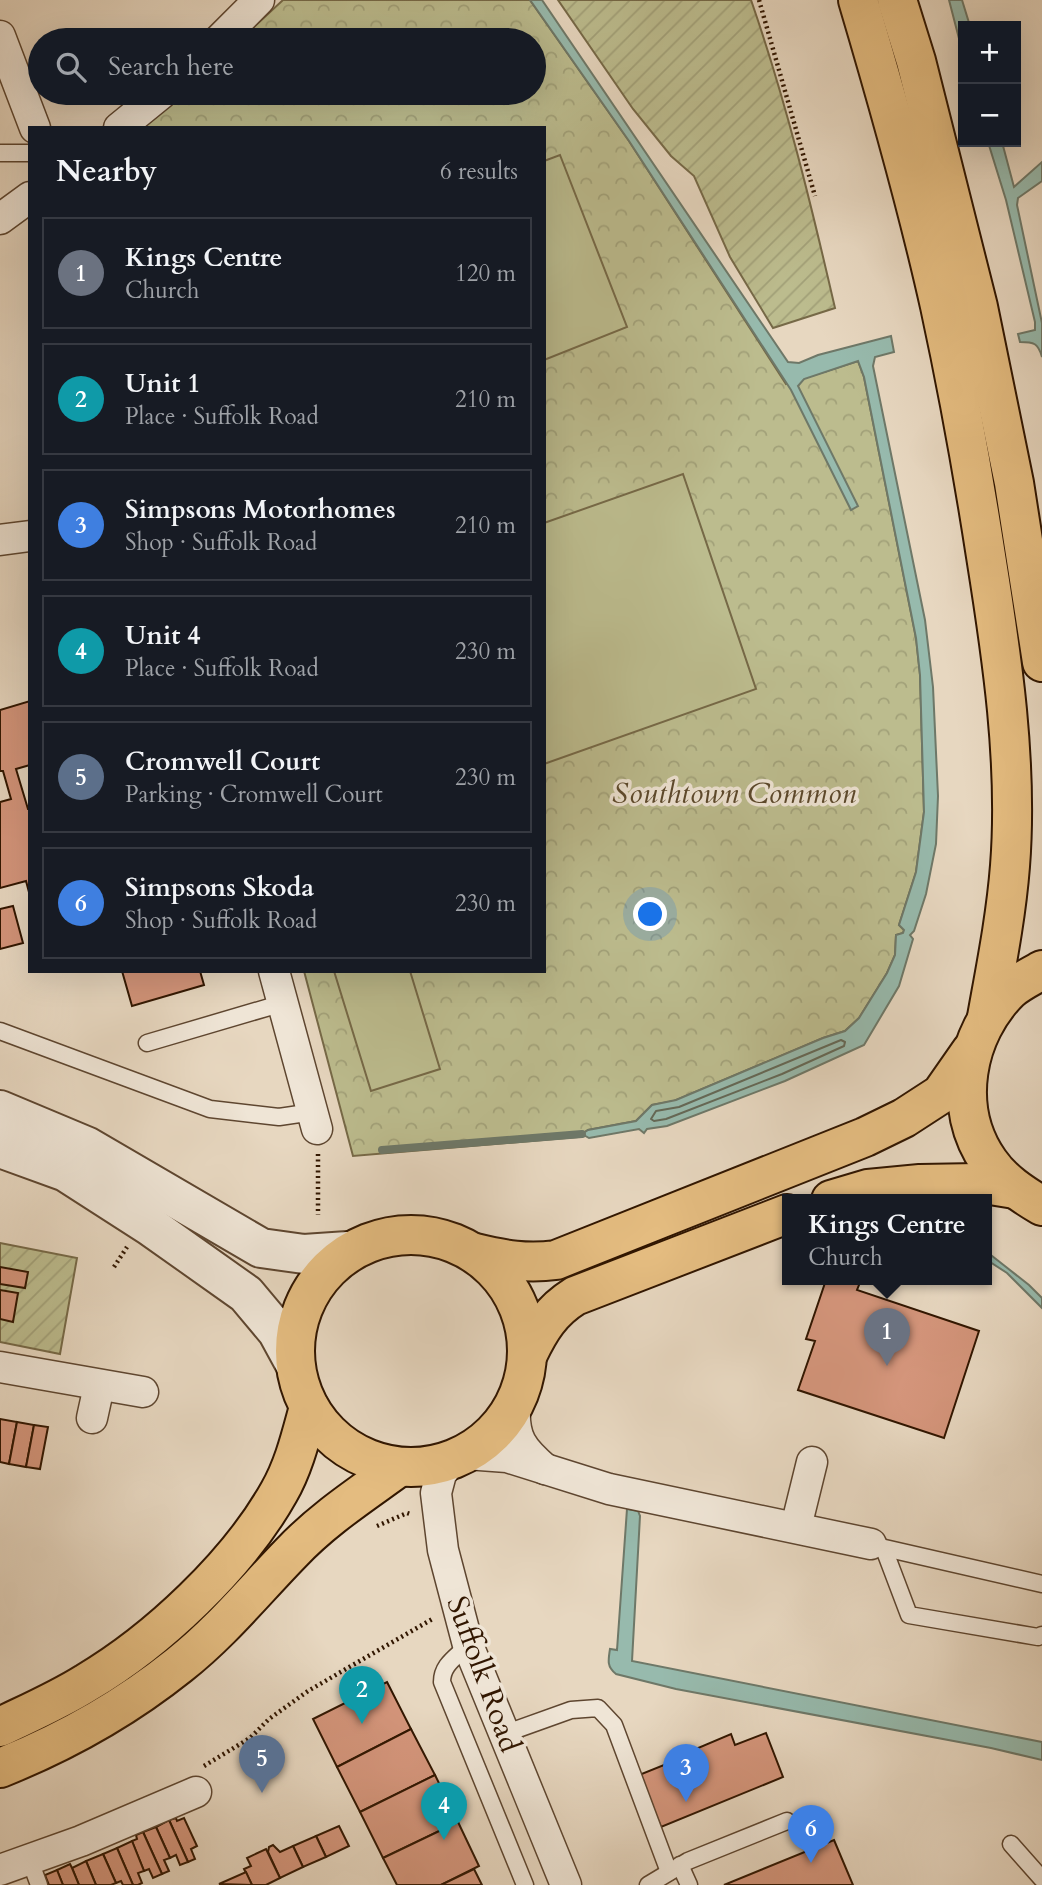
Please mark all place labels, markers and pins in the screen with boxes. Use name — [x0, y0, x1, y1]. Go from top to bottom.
pin: 1 — [864, 1308, 910, 1366]
pin: 2 — [339, 1666, 385, 1724]
pin: 5 — [239, 1735, 285, 1793]
pin: 3 — [663, 1744, 709, 1802]
pin: 4 — [421, 1782, 467, 1840]
pin: 6 — [788, 1805, 834, 1863]

